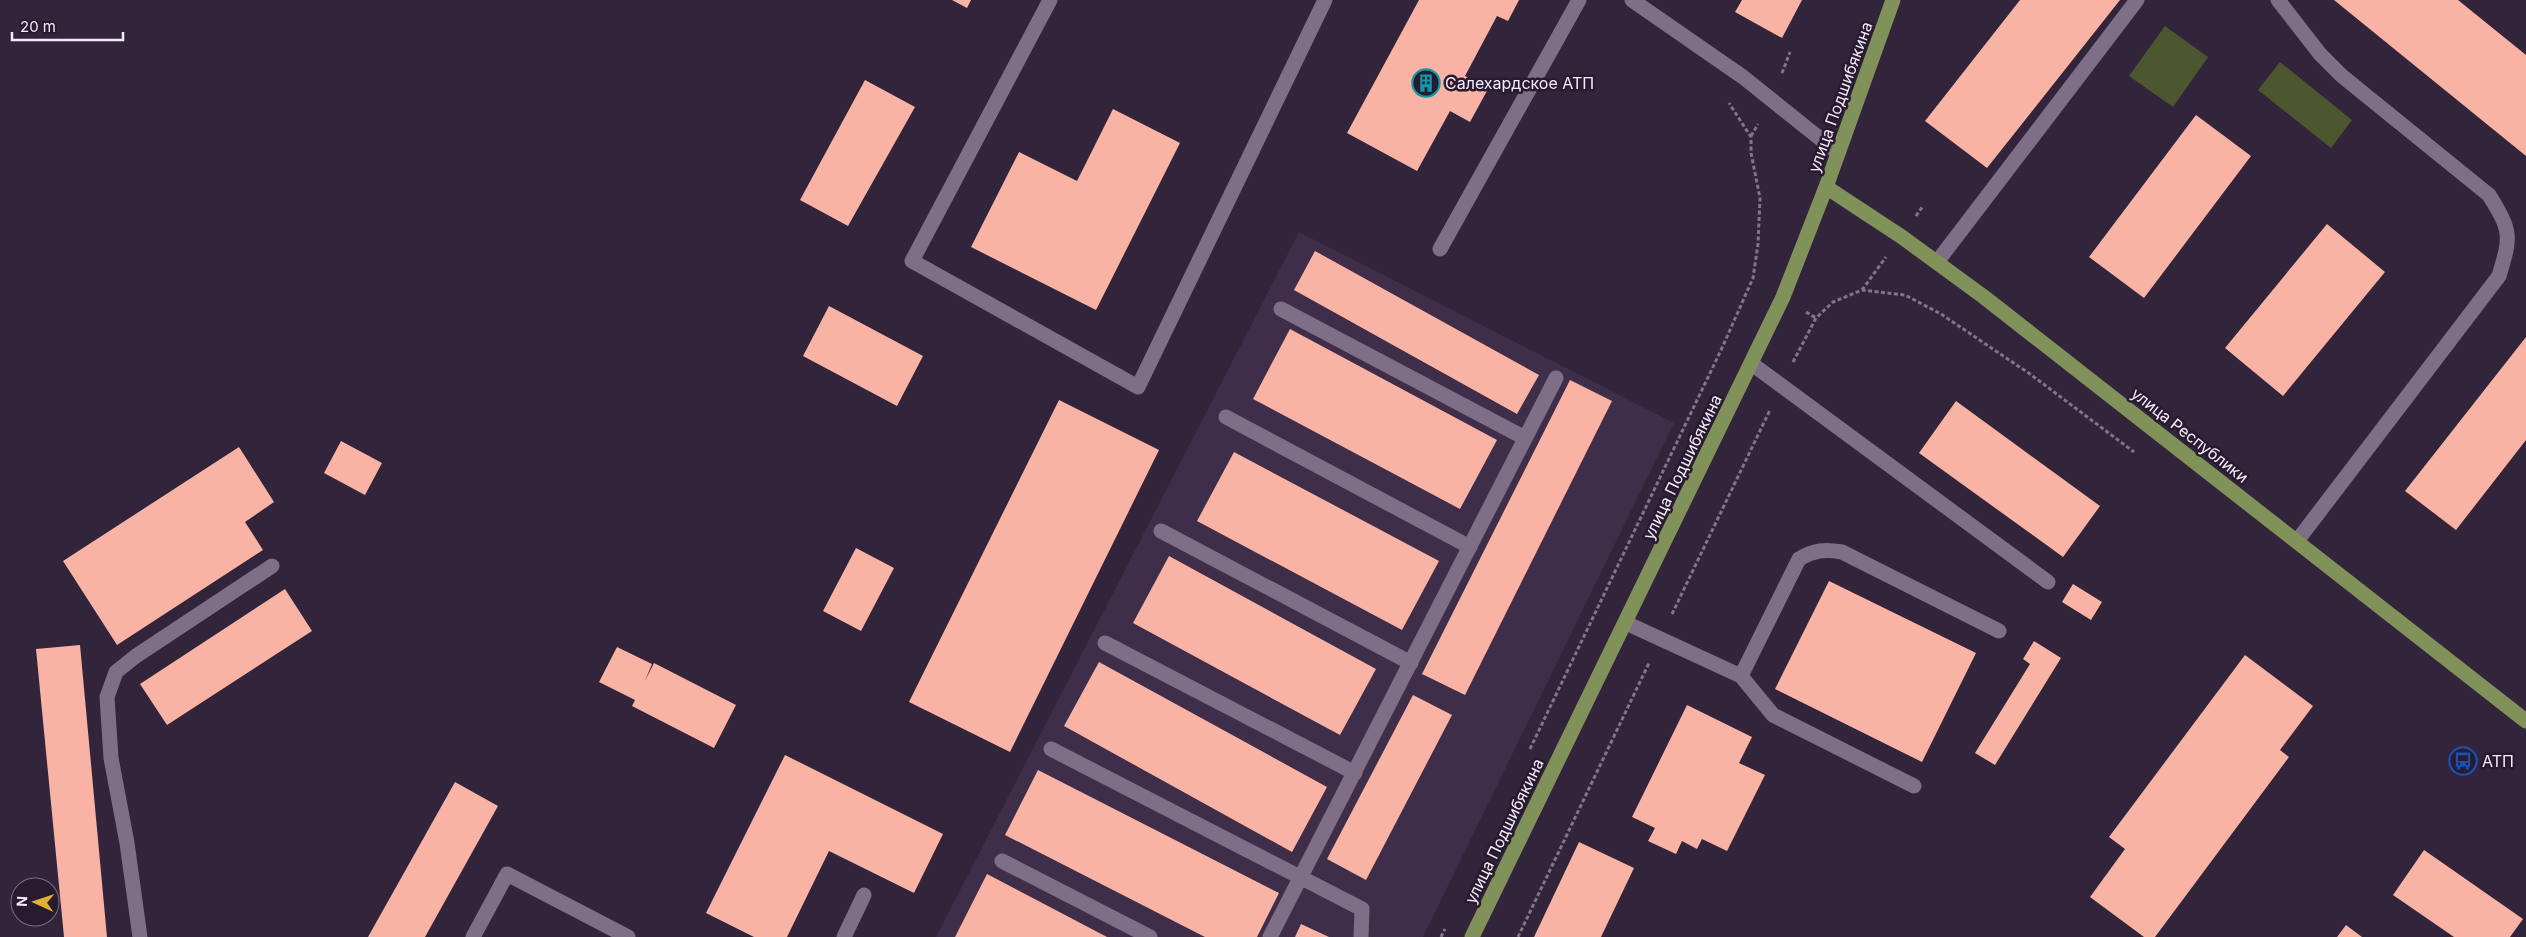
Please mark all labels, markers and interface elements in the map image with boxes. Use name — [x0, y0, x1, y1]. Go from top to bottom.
scale bar — [12, 10, 124, 42]
text: 20 m — [20, 17, 56, 36]
street label: улица Подшибякина — [1803, 19, 1877, 175]
building icon: Салехардское АТП — [1411, 68, 1441, 98]
place label: Салехардское АТП — [1445, 73, 1594, 93]
street label: улица Республики — [2127, 383, 2253, 487]
street label: улица Подшибякина — [1638, 391, 1726, 543]
bus stop icon: АТП — [2448, 746, 2478, 776]
place label: АТП — [2482, 751, 2514, 771]
street label: улица Подшибякина — [1460, 755, 1548, 907]
north arrow — [10, 877, 60, 927]
text: N — [13, 896, 30, 907]

